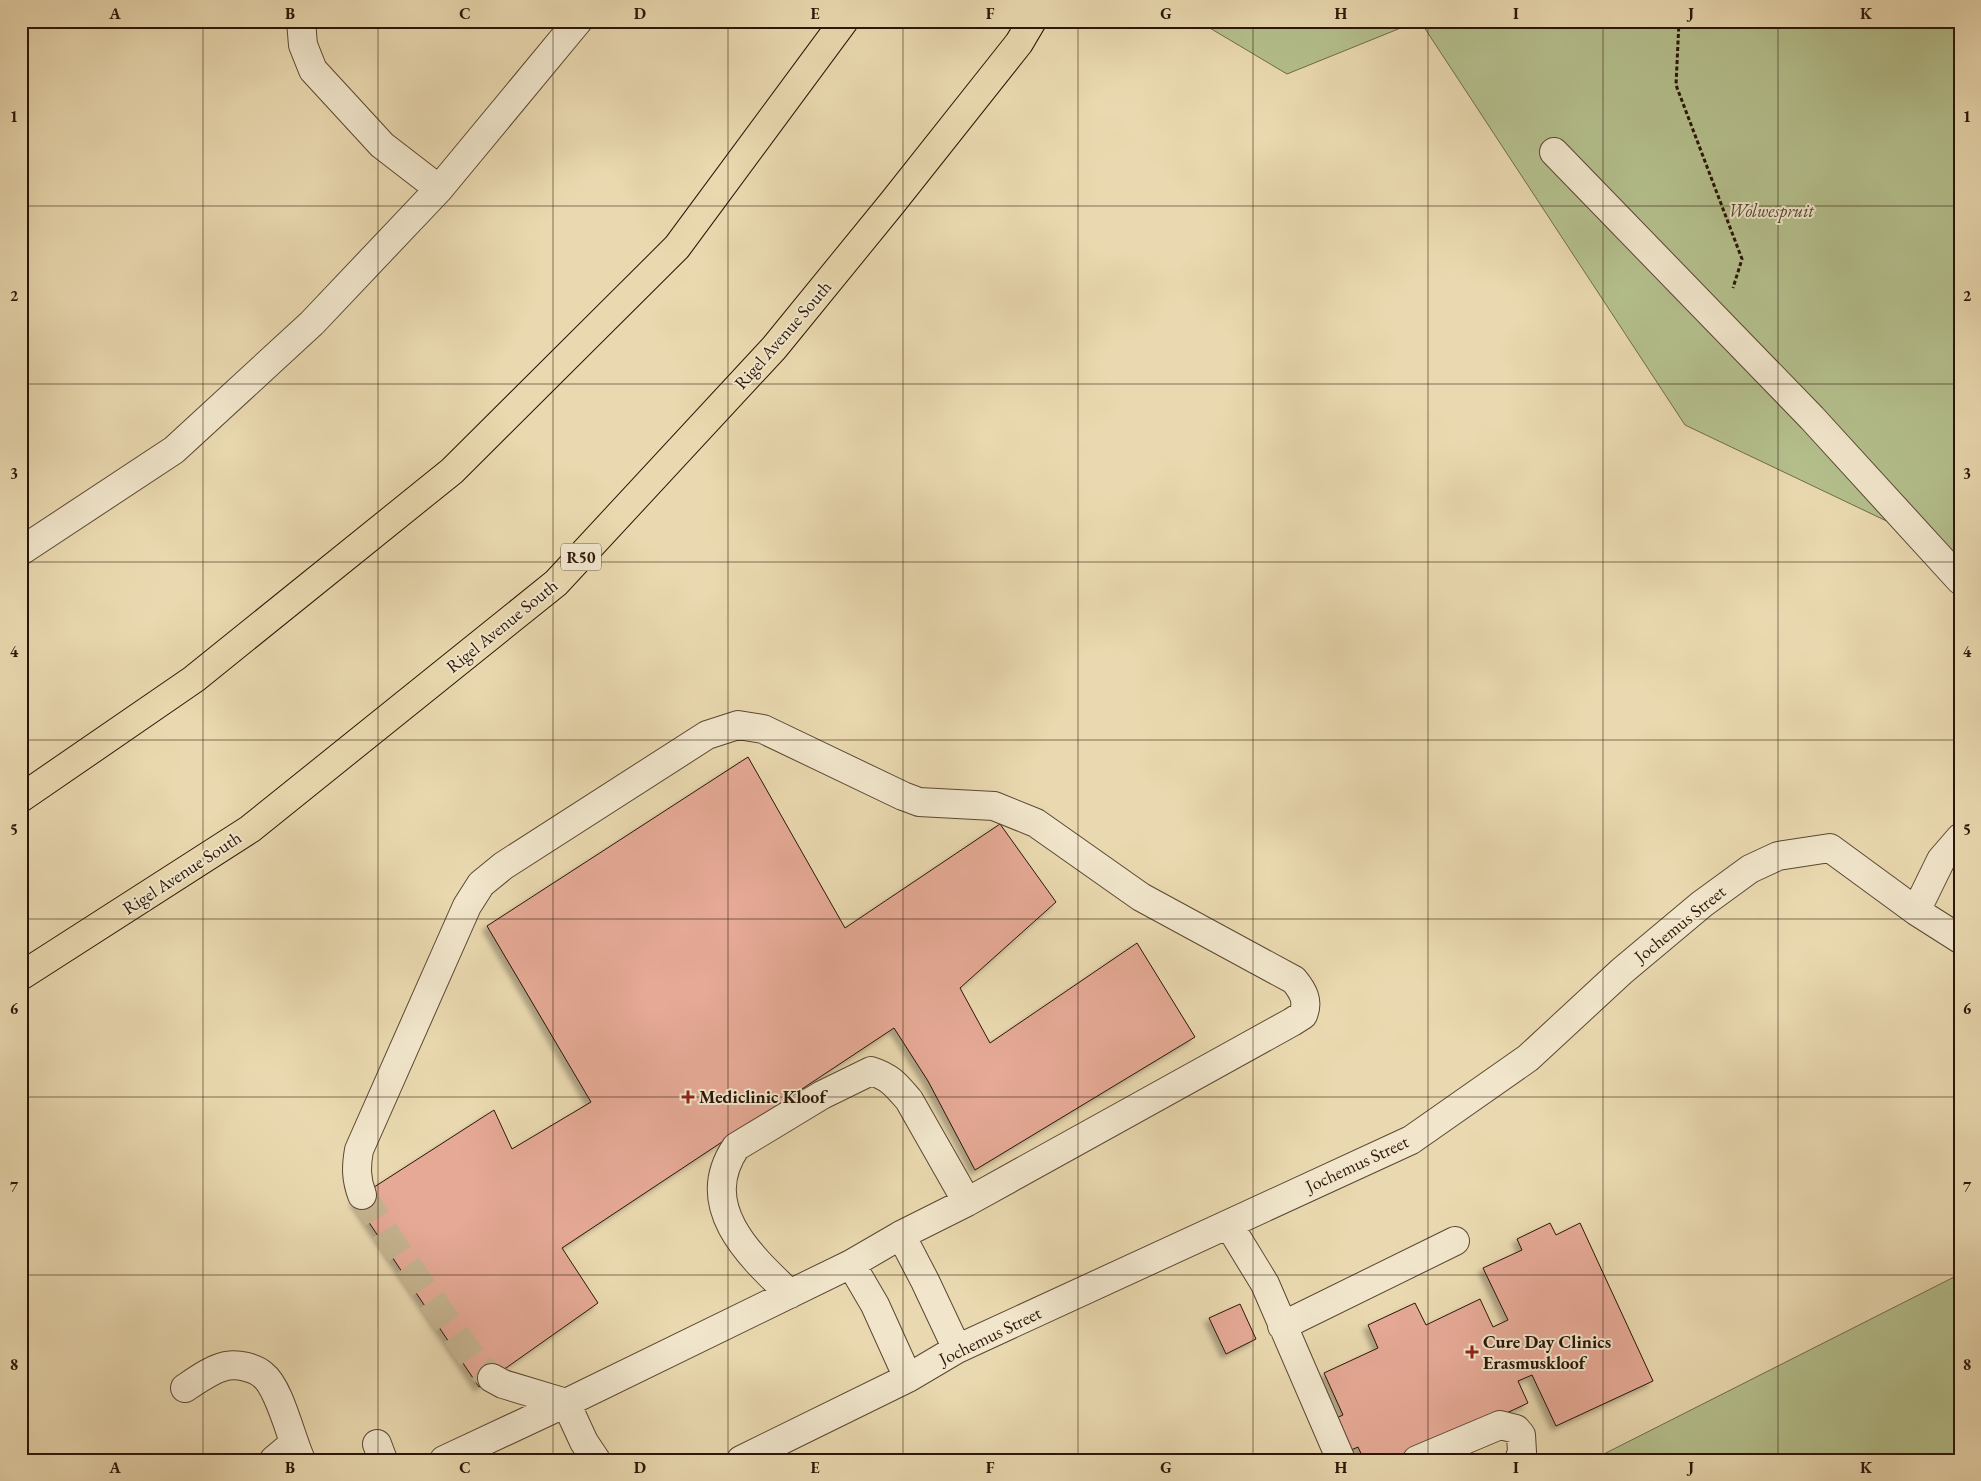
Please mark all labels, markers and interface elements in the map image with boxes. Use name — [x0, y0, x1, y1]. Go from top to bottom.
text: A — [108, 3, 121, 24]
text: B — [285, 3, 295, 24]
text: C — [459, 3, 471, 24]
text: D — [634, 3, 646, 24]
text: E — [810, 3, 820, 24]
text: F — [986, 3, 995, 24]
text: G — [1160, 3, 1172, 24]
text: H — [1335, 3, 1348, 24]
text: I — [1513, 3, 1519, 24]
text: J — [1686, 3, 1694, 24]
text: K — [1860, 3, 1873, 24]
text: 1 — [10, 106, 18, 127]
text: 1 — [1963, 106, 1971, 127]
park label: Wolwespruit — [1728, 199, 1815, 223]
street label: Rigel Avenue South — [729, 275, 836, 394]
text: 2 — [10, 285, 19, 306]
text: 2 — [1963, 285, 1972, 306]
text: 3 — [10, 463, 18, 484]
text: 3 — [1963, 463, 1971, 484]
road number: R50 — [561, 544, 601, 570]
street label: Rigel Avenue South — [441, 574, 562, 678]
text: 4 — [10, 641, 19, 662]
text: 4 — [1963, 641, 1972, 662]
text: 5 — [10, 819, 18, 840]
text: 5 — [1963, 819, 1971, 840]
street label: Rigel Avenue South — [118, 826, 245, 920]
street label: Jochemus Street — [1628, 880, 1730, 969]
text: 6 — [10, 998, 19, 1019]
text: 6 — [1963, 998, 1972, 1019]
place label: Mediclinic Kloof — [699, 1085, 828, 1108]
marker: Mediclinic Kloof — [681, 1090, 695, 1104]
street label: Jochemus Street — [1300, 1130, 1412, 1198]
text: 7 — [10, 1176, 19, 1197]
text: 7 — [1963, 1176, 1972, 1197]
street label: Jochemus Street — [933, 1301, 1045, 1371]
place label: Cure Day Clinics Erasmuskloof — [1483, 1330, 1611, 1374]
marker: Cure Day Clinics Erasmuskloof — [1465, 1345, 1479, 1359]
text: 8 — [10, 1354, 18, 1375]
text: 8 — [1963, 1354, 1971, 1375]
text: A — [108, 1457, 121, 1478]
text: B — [285, 1457, 295, 1478]
text: C — [459, 1457, 471, 1478]
text: D — [634, 1457, 646, 1478]
text: E — [810, 1457, 820, 1478]
text: F — [986, 1457, 995, 1478]
text: G — [1160, 1457, 1172, 1478]
text: H — [1335, 1457, 1348, 1478]
text: I — [1513, 1457, 1519, 1478]
text: J — [1686, 1457, 1694, 1478]
text: K — [1860, 1457, 1873, 1478]

